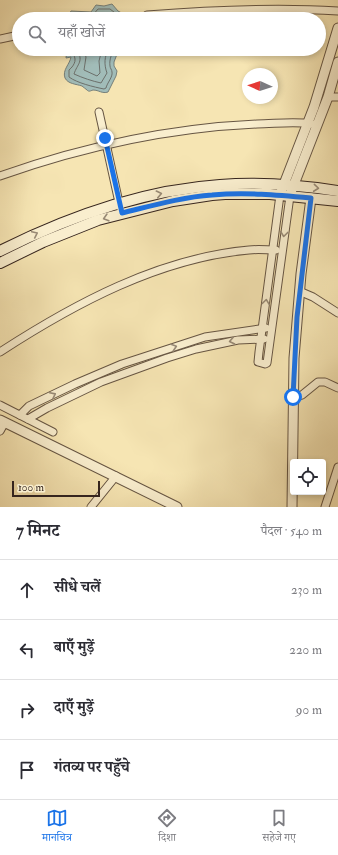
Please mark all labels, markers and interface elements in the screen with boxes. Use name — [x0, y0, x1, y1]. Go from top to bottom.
search box — [12, 12, 326, 56]
icon: search — [26, 23, 48, 45]
text: यहाँ खोजें — [58, 23, 105, 42]
north arrow — [242, 68, 278, 104]
route end — [96, 129, 114, 147]
one-way arrow — [313, 184, 319, 193]
one-way arrow — [155, 191, 162, 199]
one-way arrow — [103, 213, 110, 222]
one-way arrow — [31, 231, 38, 239]
one-way arrow — [280, 231, 289, 238]
one-way arrow — [261, 299, 270, 305]
one-way arrow — [229, 337, 235, 345]
one-way arrow — [170, 343, 177, 352]
route start — [284, 388, 302, 406]
one-way arrow — [49, 392, 56, 399]
map controls — [290, 459, 326, 495]
button: locate — [290, 459, 326, 495]
scale bar — [12, 479, 100, 498]
text: 100 m — [18, 481, 44, 494]
text: 7 मिनट — [16, 520, 60, 541]
text: पैदल · 540 m — [261, 523, 322, 539]
text: सीधे चलें — [54, 578, 101, 597]
icon: ahead — [16, 579, 38, 601]
text: 230 m — [291, 582, 322, 598]
text: बाएँ मुड़ें — [54, 638, 94, 657]
icon: left — [16, 639, 38, 661]
text: 220 m — [289, 642, 322, 658]
text: दाएँ मुड़ें — [54, 698, 94, 717]
icon: right — [16, 699, 38, 721]
text: 90 m — [296, 702, 322, 718]
text: गंतव्य पर पहुँचे — [54, 758, 130, 777]
icon: arrive — [16, 759, 38, 781]
tab: मानचित्र — [42, 807, 72, 848]
tab: दिशा — [156, 807, 178, 848]
tab: सहेजे गए — [262, 807, 296, 848]

